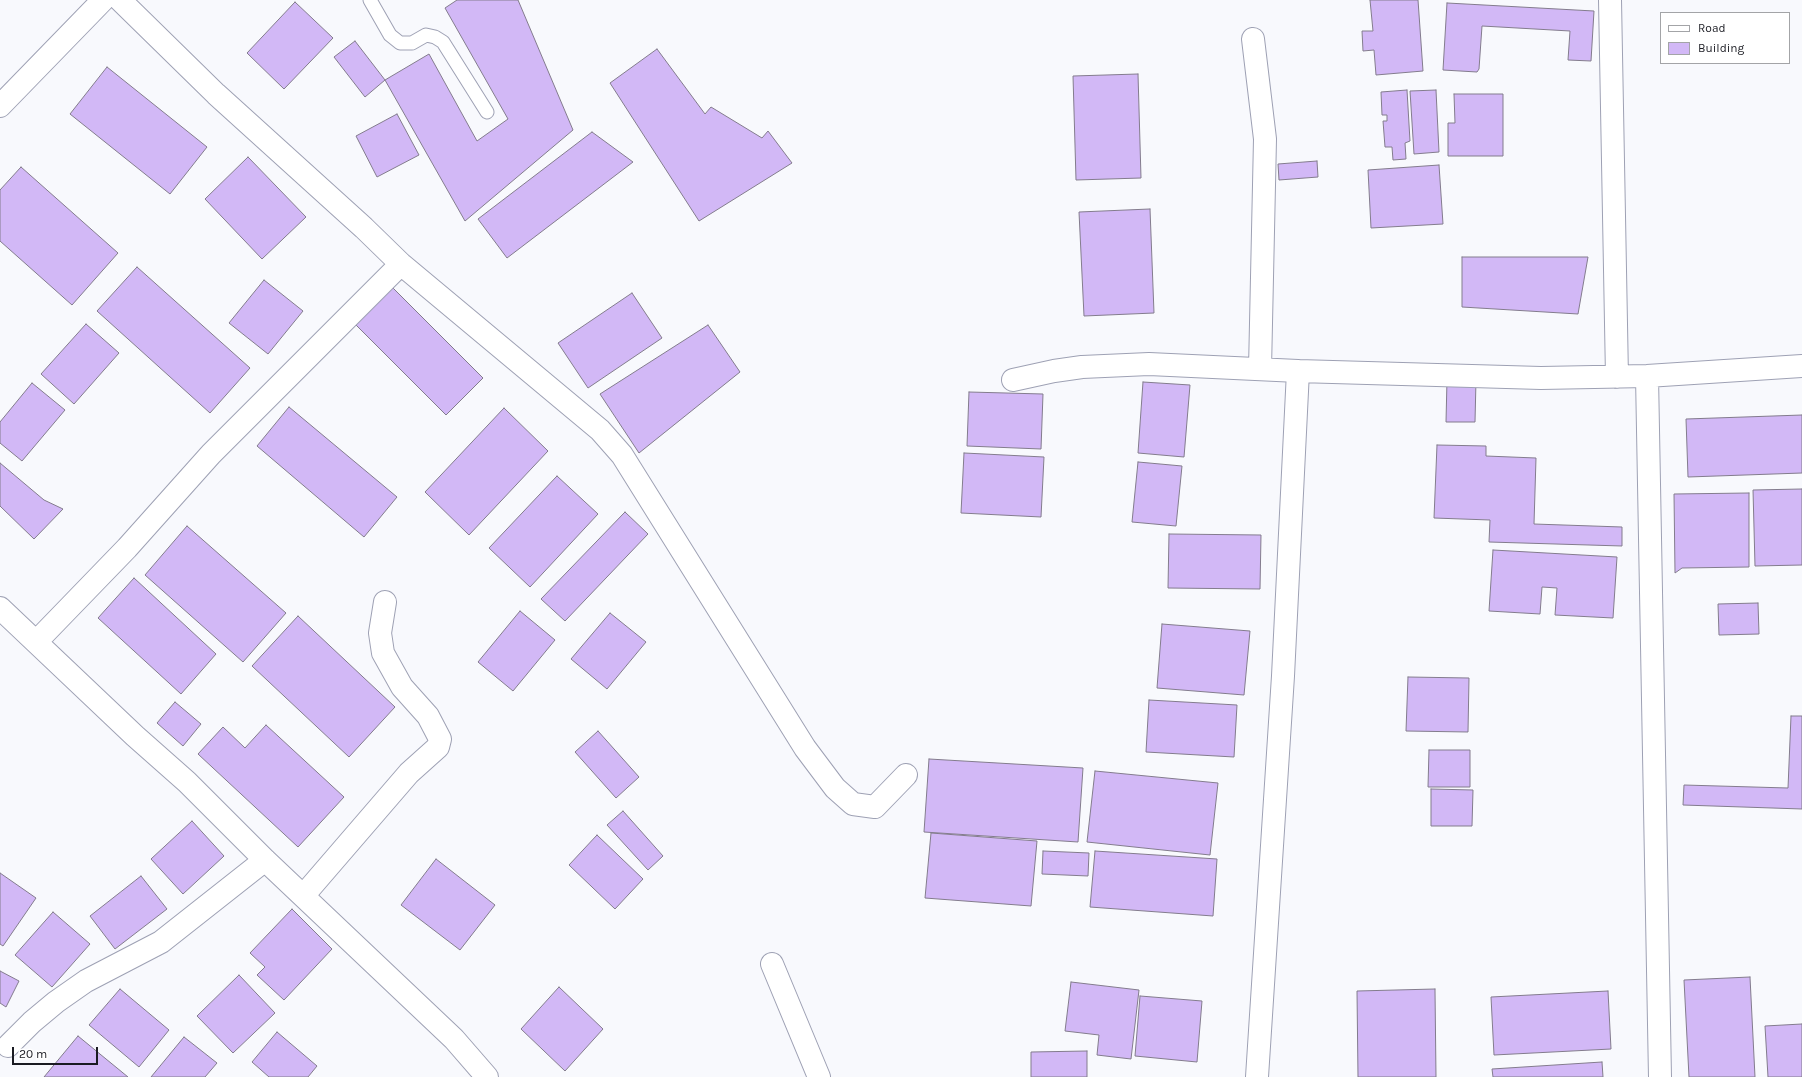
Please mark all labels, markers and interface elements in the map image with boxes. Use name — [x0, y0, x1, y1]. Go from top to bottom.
legend — [1660, 12, 1790, 64]
text: Road — [1698, 21, 1726, 35]
text: Building — [1698, 41, 1744, 55]
scale bar — [14, 1039, 100, 1065]
text: 20 m — [19, 1047, 47, 1061]

